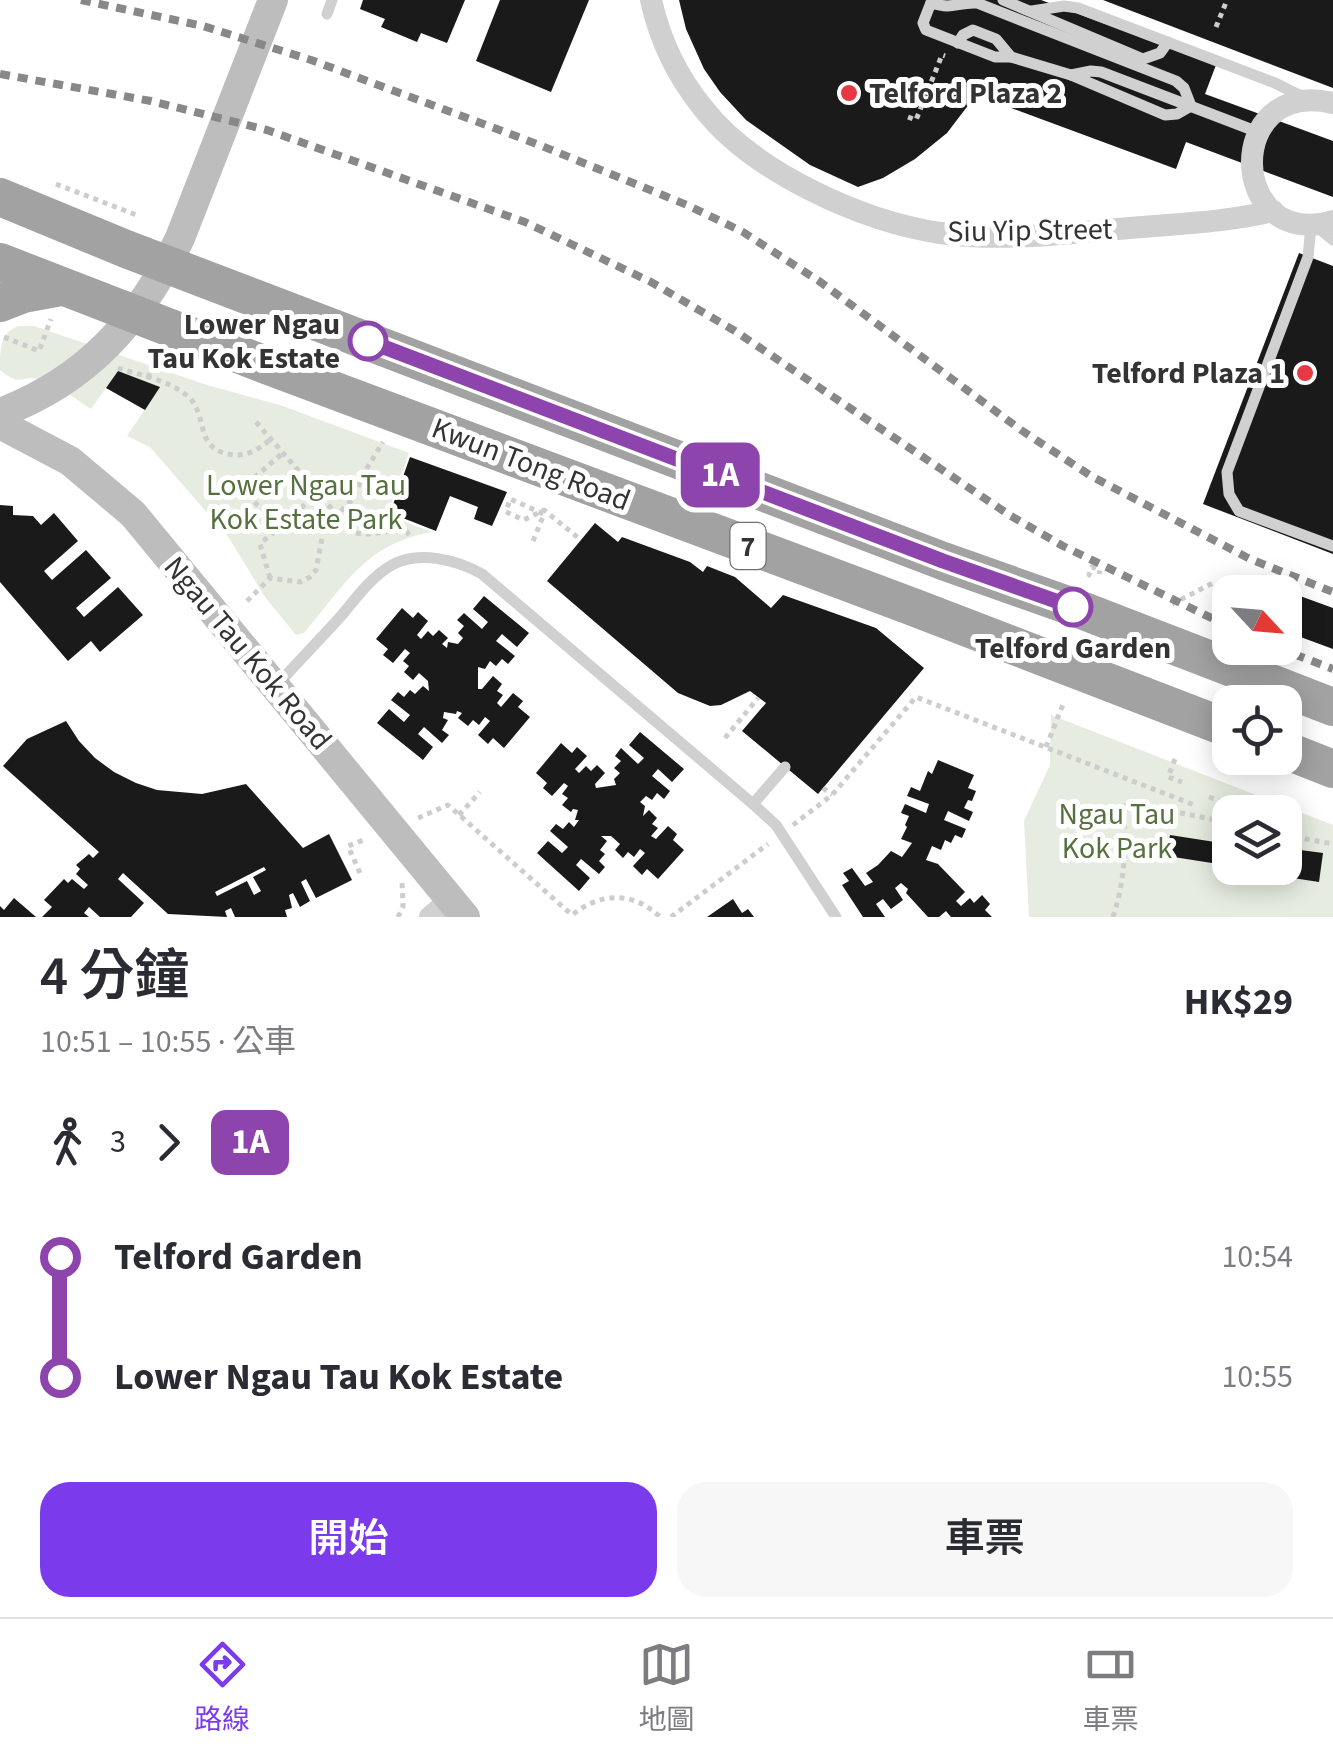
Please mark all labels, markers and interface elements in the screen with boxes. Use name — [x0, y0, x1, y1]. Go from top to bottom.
place label: Telford Plaza 2 — [869, 72, 1062, 115]
marker: Telford Plaza 2 — [838, 82, 860, 104]
street label: Siu Yip Street — [947, 208, 1113, 253]
place label: Lower Ngau Tau Kok Estate — [148, 303, 340, 380]
marker: Lower Ngau Tau Kok Estate — [349, 322, 387, 360]
place label: Telford Plaza 1 — [1092, 352, 1285, 395]
marker: Telford Plaza 1 — [1294, 362, 1316, 384]
street label: Kwun Tong Road — [425, 407, 636, 522]
line badge: 1A — [675, 442, 765, 508]
text: 1A — [701, 450, 739, 500]
park label: Lower Ngau Tau Kok Estate Park — [206, 464, 406, 541]
road number: 7 — [730, 523, 766, 569]
street label: Ngau Tau Kok Road — [154, 547, 342, 760]
north arrow — [1212, 575, 1302, 665]
map controls — [1212, 575, 1302, 885]
marker: Telford Garden — [1054, 588, 1092, 626]
place label: Telford Garden — [975, 627, 1171, 670]
button: locate — [1212, 685, 1302, 775]
park label: Ngau Tau Kok Park — [1059, 793, 1175, 870]
button: layers — [1212, 795, 1302, 885]
text: 4 分鐘 — [40, 938, 189, 1016]
text: HK$29 — [1184, 975, 1293, 1029]
text: 10:51 – 10:55 · 公車 — [40, 1019, 296, 1065]
icon: walk — [40, 1115, 95, 1170]
icon: forward — [141, 1115, 196, 1170]
text: 1A — [231, 1117, 269, 1167]
text: 3 — [110, 1119, 126, 1165]
text: Telford Garden — [114, 1230, 363, 1284]
text: 10:54 — [1221, 1234, 1293, 1280]
text: Lower Ngau Tau Kok Estate — [114, 1350, 563, 1404]
text: 10:55 — [1221, 1354, 1293, 1400]
button: 開始 — [40, 1482, 657, 1597]
button: 車票 — [677, 1482, 1293, 1597]
tab: 路線 — [194, 1637, 250, 1740]
tab: 地圖 — [638, 1637, 695, 1740]
tab: 車票 — [1083, 1637, 1139, 1740]

